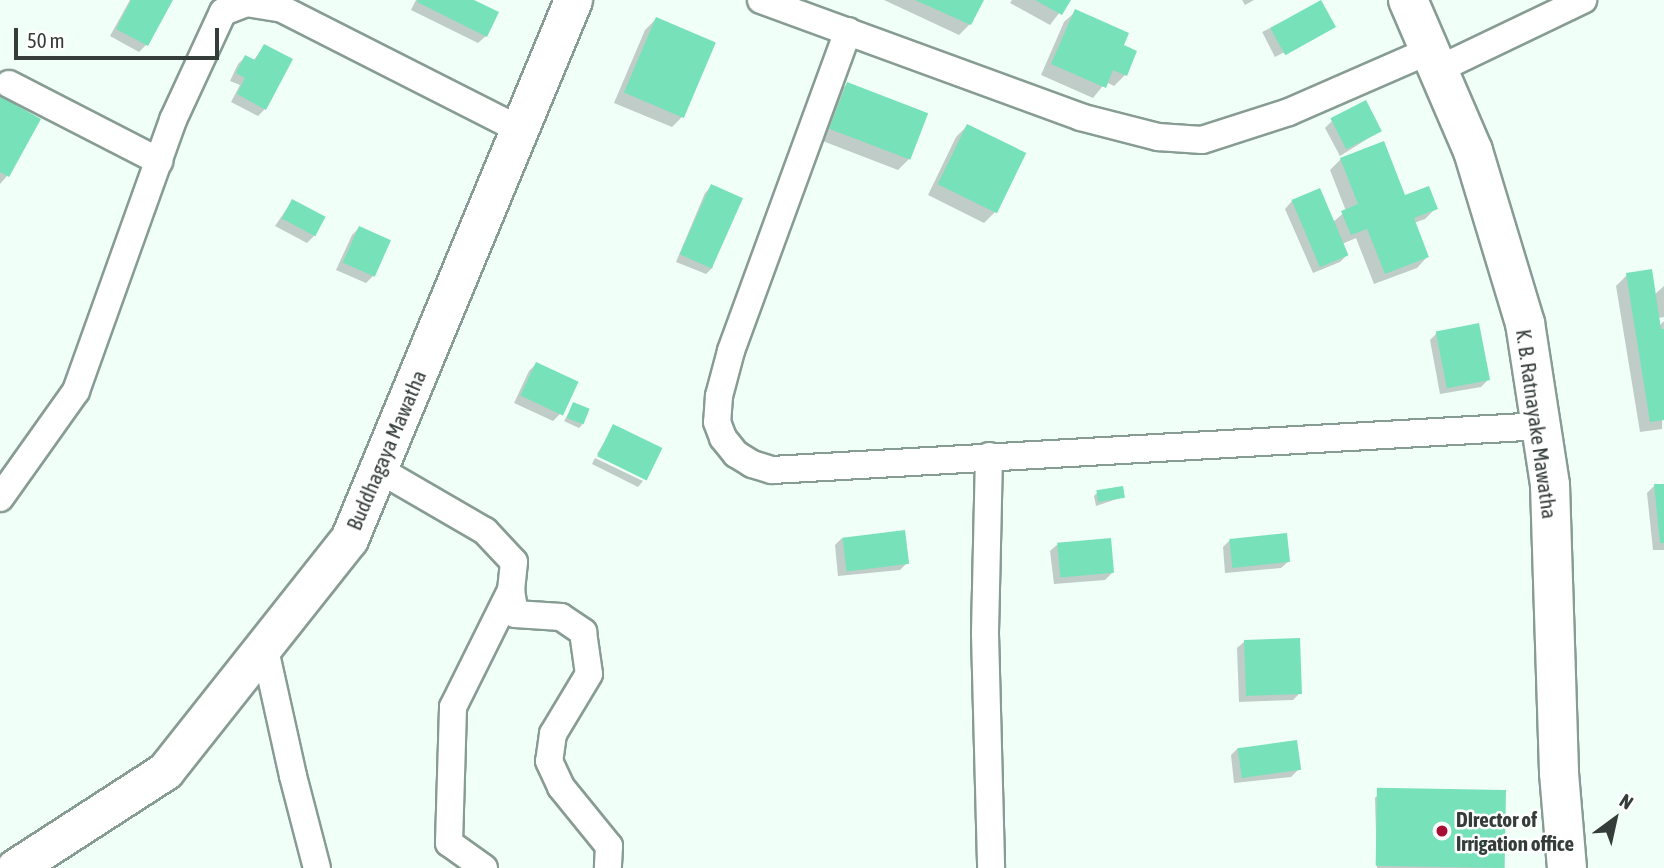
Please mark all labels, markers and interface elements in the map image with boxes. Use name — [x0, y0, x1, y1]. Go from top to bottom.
scale bar — [18, 14, 222, 58]
text: 50 m — [27, 28, 65, 52]
street label: K. B. Ratnayake Mawatha — [1511, 328, 1563, 520]
street label: Buddhagaya Mawatha — [341, 366, 431, 534]
north arrow — [1580, 784, 1650, 854]
text: N — [1616, 789, 1637, 814]
place label: DIrector of Irrigation office — [1456, 806, 1574, 856]
marker: DIrector of Irrigation office — [1434, 823, 1450, 839]

